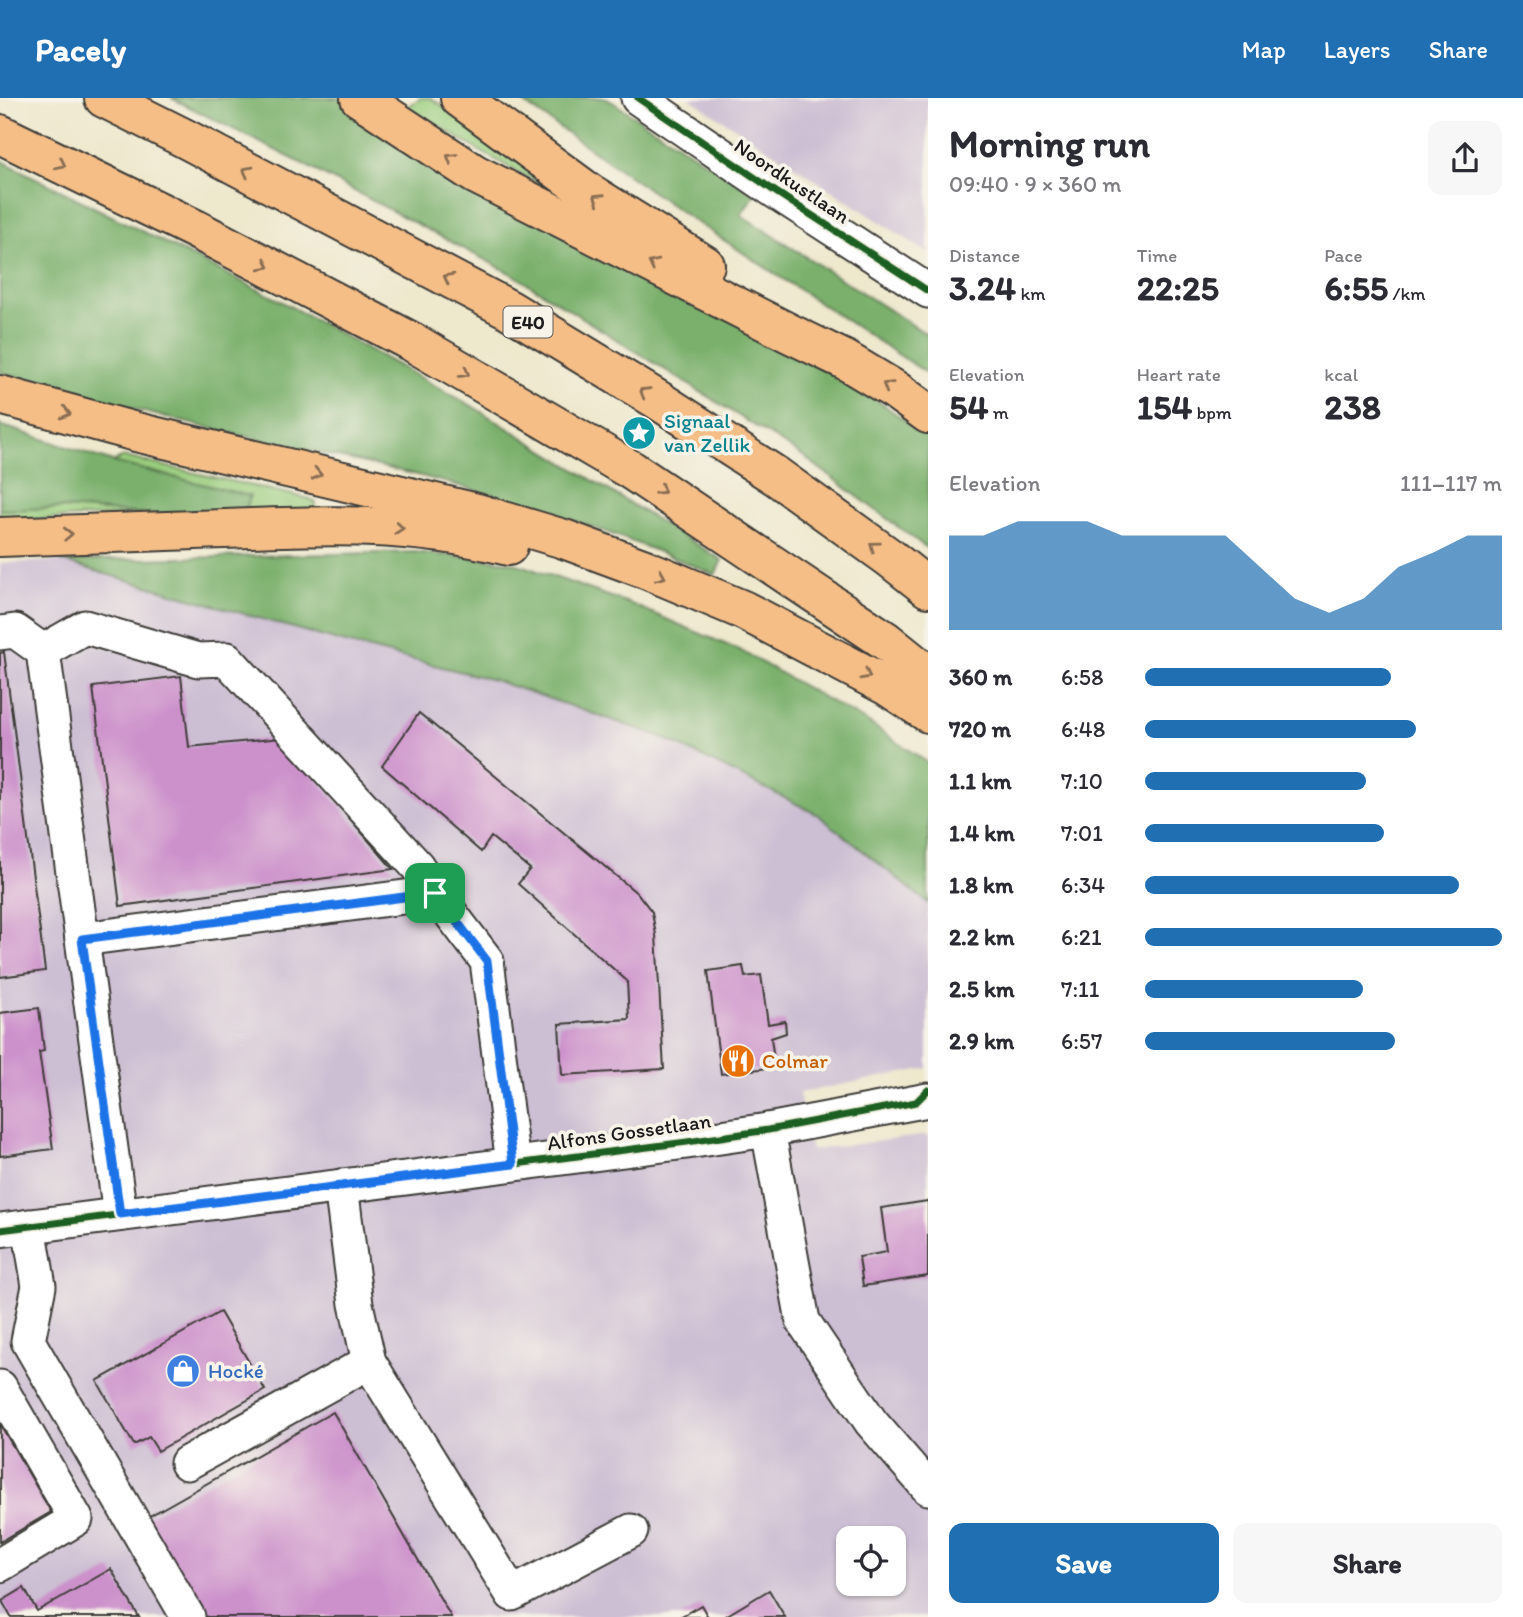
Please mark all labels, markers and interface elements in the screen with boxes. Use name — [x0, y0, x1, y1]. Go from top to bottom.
text: Pacely — [35, 30, 126, 69]
text: Map — [1242, 35, 1286, 64]
text: Layers — [1324, 35, 1391, 64]
text: Share — [1429, 35, 1488, 64]
text: Morning run — [949, 121, 1150, 167]
button: share — [1428, 121, 1502, 195]
street label: Noordkustlaan — [730, 133, 855, 228]
one-way arrow — [446, 154, 459, 167]
one-way arrow — [54, 156, 67, 170]
one-way arrow — [241, 166, 254, 180]
text: 09:40 · 9 × 360 m — [949, 170, 1122, 198]
one-way arrow — [593, 193, 606, 206]
text: Distance — [949, 244, 1020, 267]
text: Time — [1137, 244, 1177, 267]
text: Pace — [1324, 244, 1362, 267]
one-way arrow — [258, 257, 270, 271]
one-way arrow — [647, 259, 660, 273]
text: 3.24 — [949, 267, 1016, 309]
text: 22:25 — [1137, 267, 1219, 309]
text: 6:55 — [1324, 267, 1388, 309]
one-way arrow — [443, 272, 455, 286]
text: km — [1016, 282, 1046, 305]
text: /km — [1388, 282, 1426, 305]
road number: E40 — [504, 306, 552, 338]
text: Elevation — [949, 363, 1025, 386]
text: Heart rate — [1137, 363, 1221, 386]
text: kcal — [1324, 363, 1358, 386]
one-way arrow — [458, 365, 471, 378]
one-way arrow — [882, 382, 895, 395]
text: 54 — [949, 386, 988, 428]
text: 154 — [1137, 386, 1192, 428]
text: 238 — [1324, 386, 1381, 428]
one-way arrow — [639, 387, 652, 400]
text: m — [988, 401, 1009, 424]
text: bpm — [1192, 401, 1232, 424]
one-way arrow — [60, 405, 72, 419]
place label: Signaal van Zellik — [664, 408, 751, 457]
place icon: Signaal van Zellik — [620, 414, 658, 452]
one-way arrow — [311, 466, 323, 481]
text: Elevation — [949, 469, 1040, 497]
text: 111–117 m — [1400, 469, 1502, 497]
one-way arrow — [653, 481, 666, 494]
one-way arrow — [394, 520, 405, 535]
one-way arrow — [63, 527, 74, 542]
one-way arrow — [869, 542, 882, 555]
one-way arrow — [654, 568, 667, 582]
text: 360 m — [949, 663, 1012, 691]
text: 6:58 — [1061, 663, 1103, 691]
one-way arrow — [859, 667, 871, 680]
text: 720 m — [949, 715, 1011, 743]
text: 6:48 — [1061, 715, 1105, 743]
text: 1.1 km — [949, 767, 1012, 795]
text: 7:10 — [1061, 767, 1103, 795]
text: 1.4 km — [949, 819, 1015, 847]
text: 7:01 — [1061, 819, 1103, 847]
pin — [405, 863, 465, 923]
text: 1.8 km — [949, 871, 1014, 899]
text: 6:34 — [1061, 871, 1105, 899]
icon: arrive — [416, 874, 454, 912]
text: 2.2 km — [949, 923, 1014, 951]
text: 6:21 — [1061, 923, 1102, 951]
text: 2.5 km — [949, 975, 1014, 1003]
text: 7:11 — [1061, 975, 1099, 1003]
text: 2.9 km — [949, 1027, 1014, 1055]
text: 6:57 — [1061, 1027, 1102, 1055]
restaurant icon: Colmar — [719, 1042, 757, 1080]
place label: Colmar — [762, 1048, 828, 1073]
street label: Alfons Gossetlaan — [545, 1108, 713, 1155]
shop icon: Hocké — [164, 1352, 202, 1390]
place label: Hocké — [208, 1358, 264, 1383]
button: Save — [949, 1523, 1219, 1603]
button: Share — [1233, 1523, 1502, 1603]
map controls — [836, 1526, 906, 1596]
button: locate — [836, 1526, 906, 1596]

